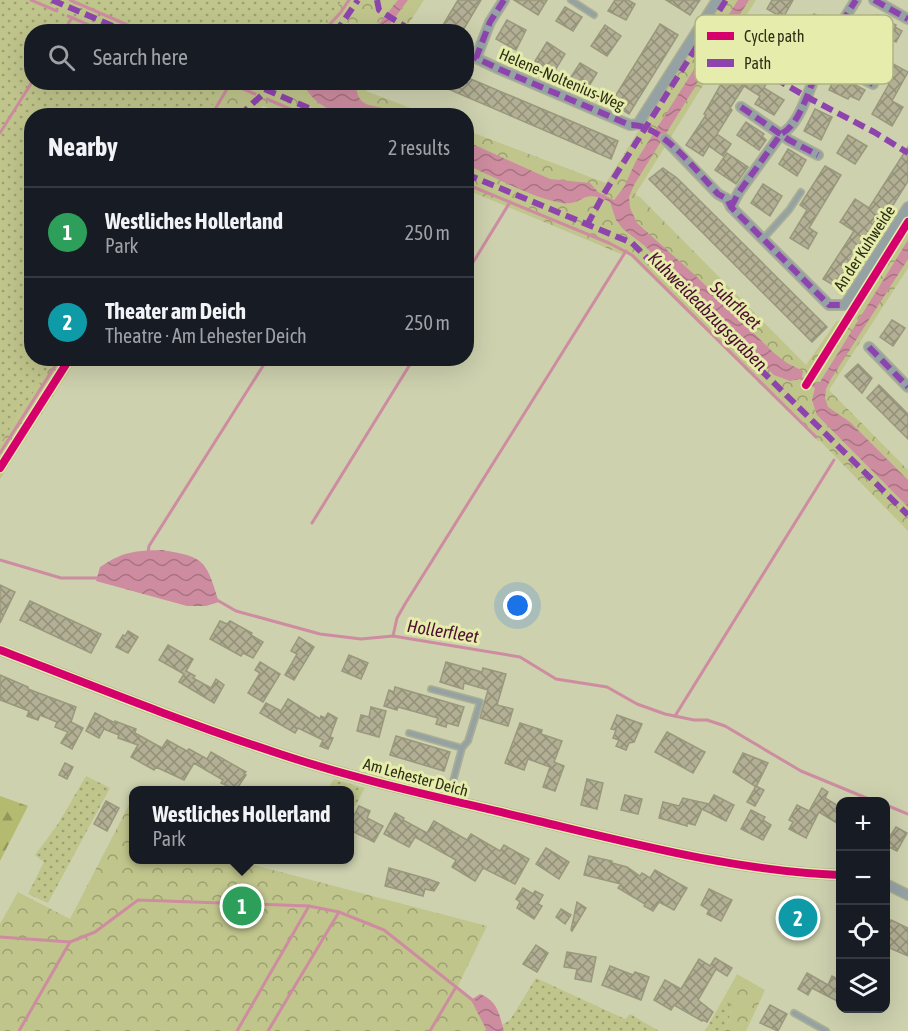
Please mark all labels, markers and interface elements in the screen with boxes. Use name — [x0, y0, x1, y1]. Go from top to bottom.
legend — [695, 15, 893, 84]
search box — [24, 24, 474, 90]
text: Cycle path — [744, 27, 804, 46]
icon: search — [45, 41, 78, 74]
text: Search here — [93, 44, 188, 70]
street label: Helene-Noltenius-Weg — [496, 45, 627, 114]
text: Path — [744, 54, 771, 72]
text: Nearby — [48, 132, 118, 162]
text: 2 results — [388, 136, 450, 159]
street label: An der Kuhweide — [830, 202, 898, 294]
text: Westliches Hollerland — [105, 208, 283, 234]
text: 1 — [63, 221, 72, 244]
text: 250 m — [405, 221, 450, 244]
text: Park — [105, 234, 138, 257]
water label: Kuhweideabzugsgraben — [644, 247, 772, 375]
water label: Suhrfleet — [706, 276, 766, 334]
text: Theater am Deich — [105, 298, 246, 324]
text: 2 — [63, 311, 72, 334]
text: 250 m — [405, 311, 450, 334]
text: Theatre · Am Lehester Deich — [105, 324, 307, 347]
your location — [503, 591, 532, 620]
water label: Hollerfleet — [406, 615, 481, 647]
street label: Am Lehester Deich — [362, 754, 470, 800]
popup — [129, 786, 354, 864]
map controls — [836, 797, 890, 1013]
button: + — [836, 797, 890, 851]
text: Westliches Hollerland — [152, 801, 331, 827]
text: Park — [152, 827, 186, 850]
button: − — [836, 851, 890, 905]
pin: 1 — [222, 884, 262, 928]
pin: 2 — [778, 896, 818, 940]
button: locate — [836, 905, 890, 959]
button: layers — [836, 959, 890, 1013]

